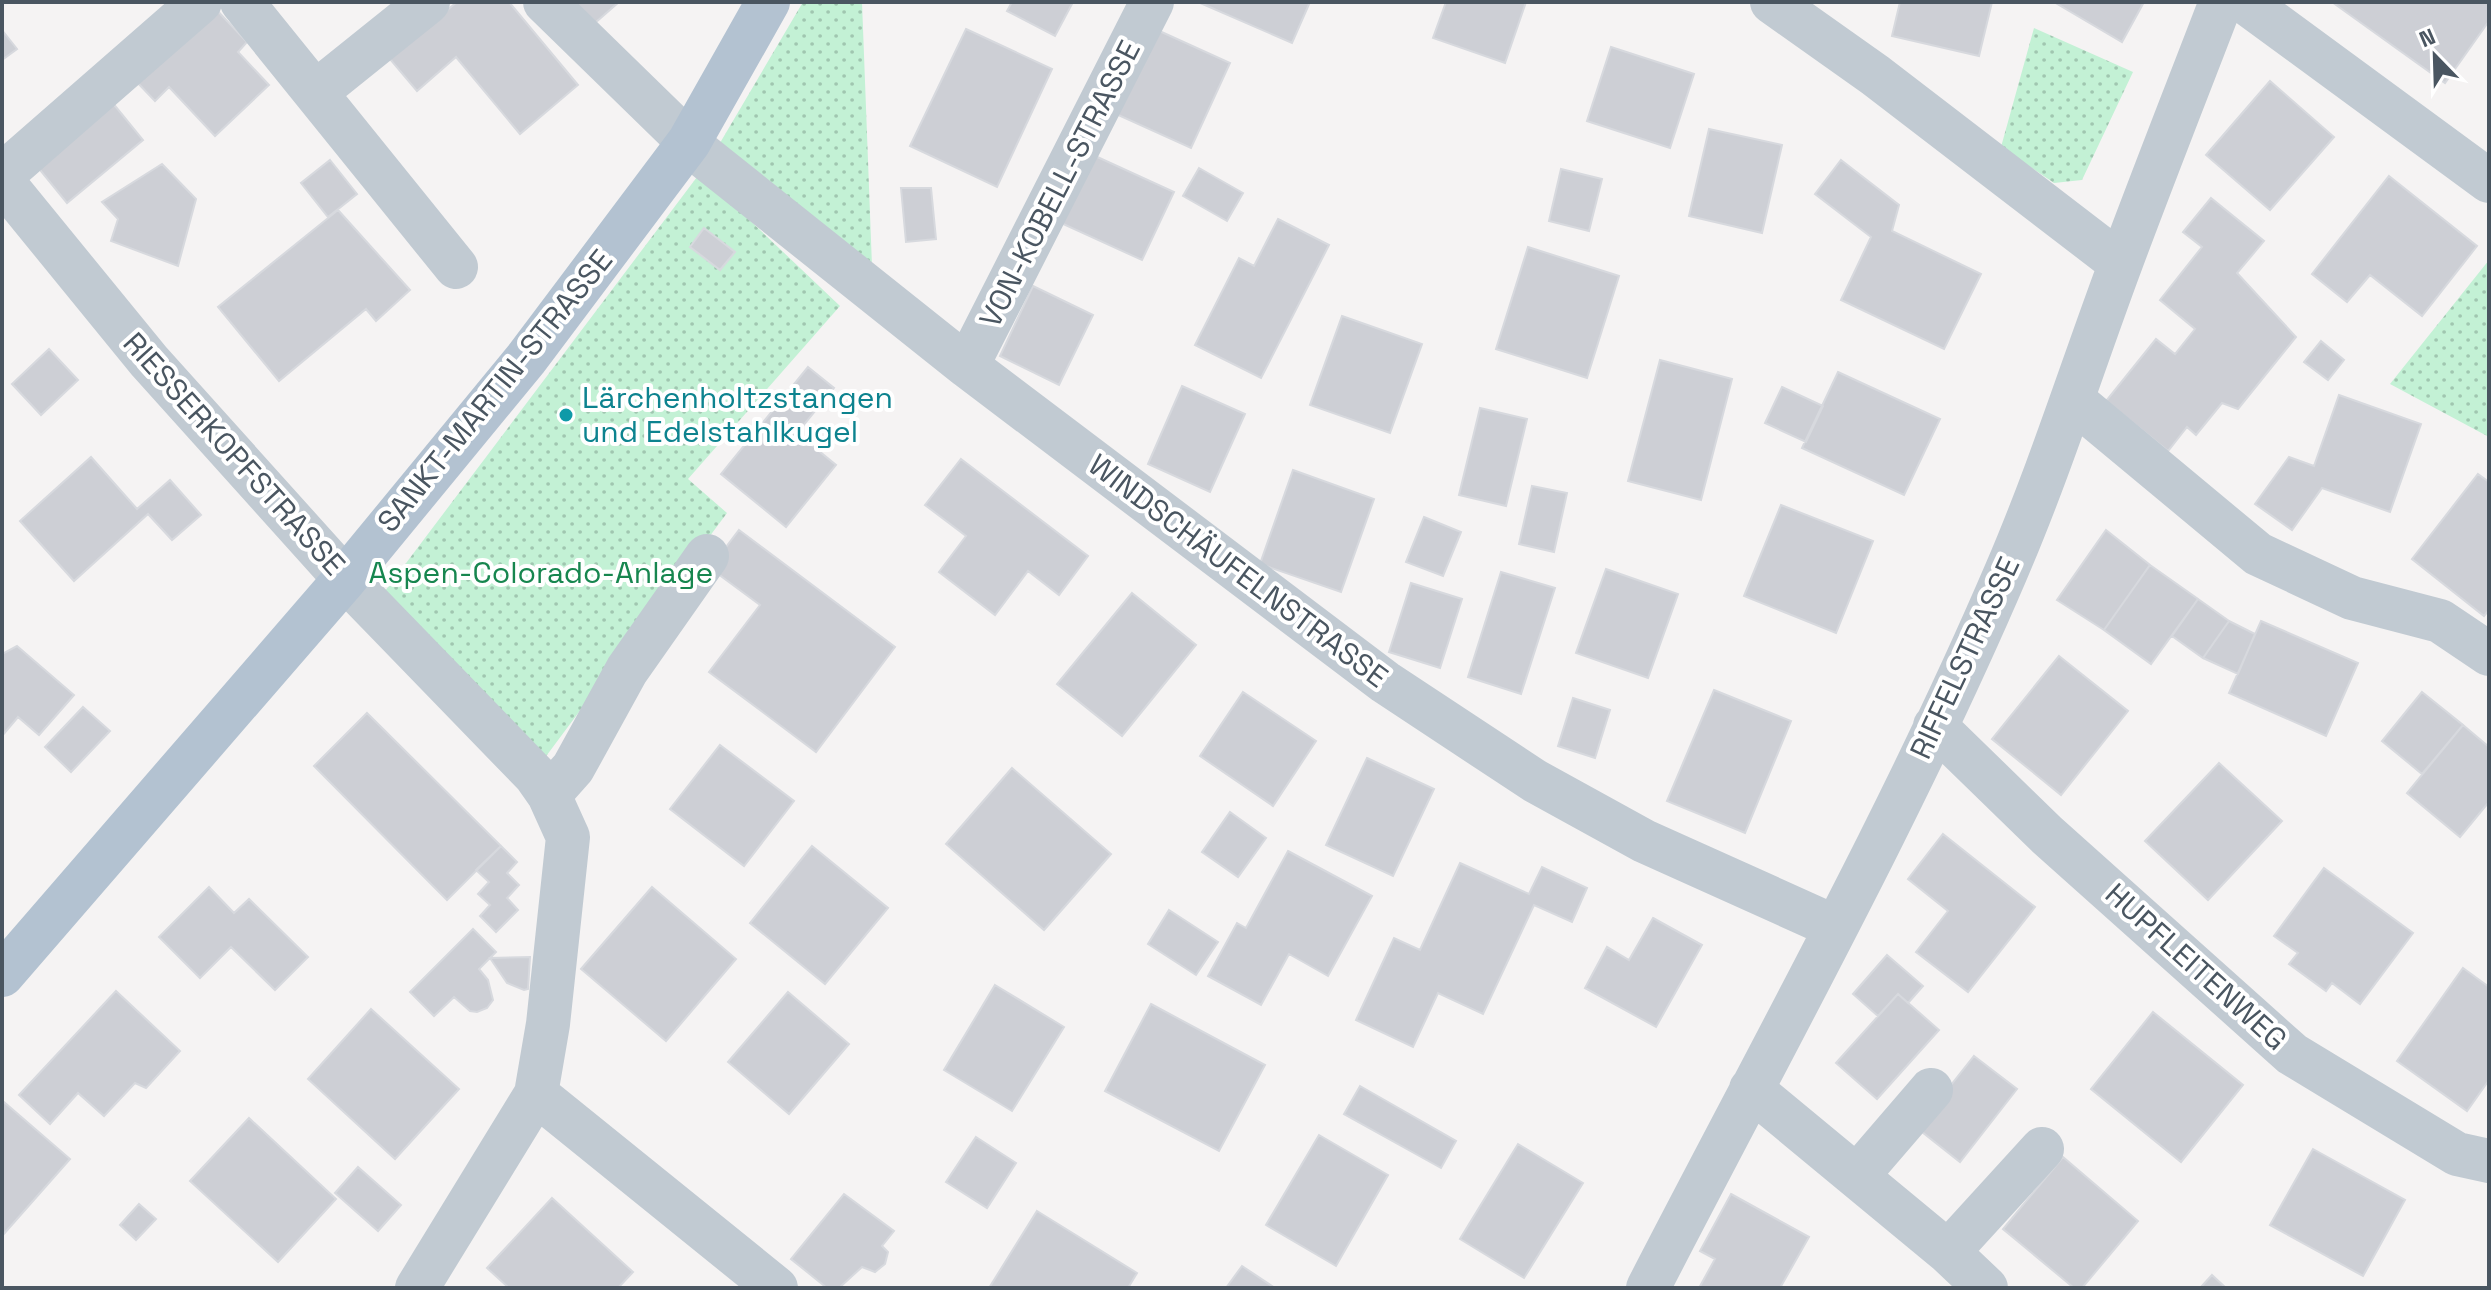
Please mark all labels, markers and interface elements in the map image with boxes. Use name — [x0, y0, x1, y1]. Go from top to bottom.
north arrow — [2395, 16, 2475, 96]
text: N — [2415, 22, 2439, 53]
street label: VON-KOBELL-STRASSE — [970, 34, 1149, 334]
street label: SANKT-MARTIN-STRASSE — [368, 241, 621, 540]
street label: RIESSERKOPFSTRASSE — [115, 324, 354, 583]
place label: Lärchenholtzstangen und Edelstahlkugel — [582, 378, 893, 451]
marker: Lärchenholtzstangen und Edelstahlkugel — [557, 406, 575, 424]
street label: WINDSCHÄUFELNSTRASSE — [1081, 445, 1396, 696]
street label: RIFFELSTRASSE — [1901, 551, 2028, 765]
park label: Aspen-Colorado-Anlage — [369, 553, 713, 592]
street label: HUPFLEITENWEG — [2097, 875, 2296, 1059]

